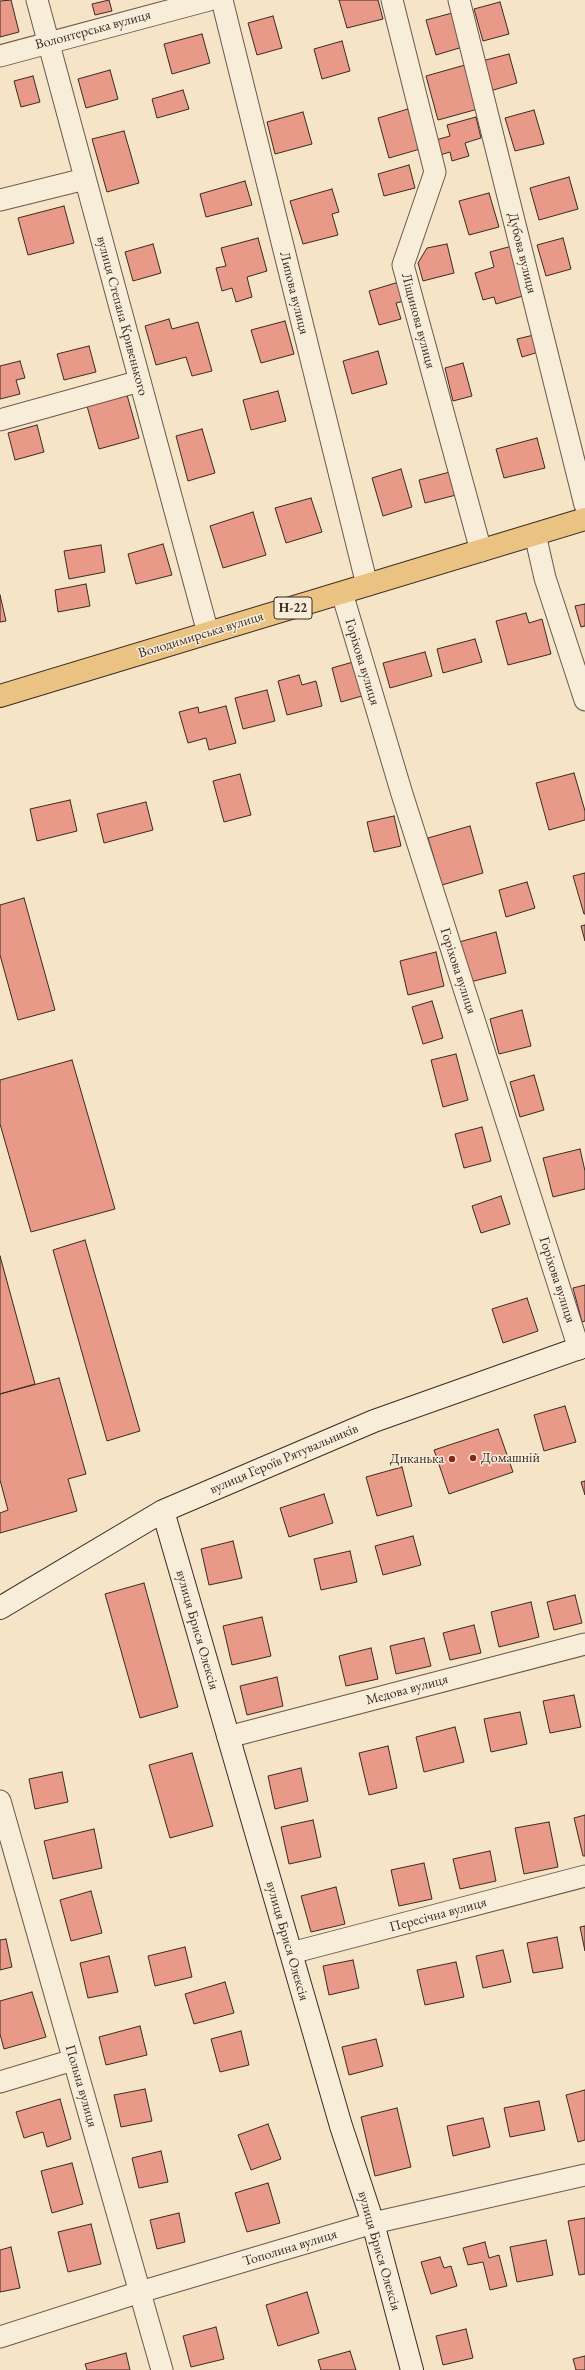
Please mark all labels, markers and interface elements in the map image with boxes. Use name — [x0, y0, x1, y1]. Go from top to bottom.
street label: Волонтерська вулиця — [33, 6, 153, 54]
street label: Дубова вулиця — [504, 211, 540, 295]
street label: вулиця Степана Кривенького — [93, 234, 151, 398]
street label: Липова вулиця — [276, 250, 312, 336]
street label: Ліщинова вулиця — [397, 271, 439, 371]
road number: Н-22 — [274, 597, 312, 619]
street label: Володимирська вулиця — [136, 608, 266, 662]
street label: Горіхова вулиця — [341, 617, 383, 707]
street label: Горіхова вулиця — [436, 926, 480, 1016]
street label: Горіхова вулиця — [535, 1235, 579, 1325]
street label: вулиця Героїв Рятувальників — [207, 1420, 361, 1498]
place label: Домашній — [481, 1450, 540, 1466]
place label: Диканька — [390, 1451, 444, 1467]
marker: Домашній — [468, 1453, 478, 1463]
marker: Диканька — [447, 1454, 457, 1464]
street label: вулиця Брися Олексія — [172, 1568, 222, 1692]
street label: Медова вулиця — [364, 1671, 450, 1709]
street label: вулиця Брися Олексія — [262, 1879, 312, 2003]
street label: Пересічна вулиця — [388, 1894, 488, 1936]
street label: Польна вулиця — [61, 2043, 101, 2129]
street label: вулиця Брися Олексія — [354, 2189, 404, 2313]
street label: Тополина вулиця — [241, 2226, 339, 2270]

